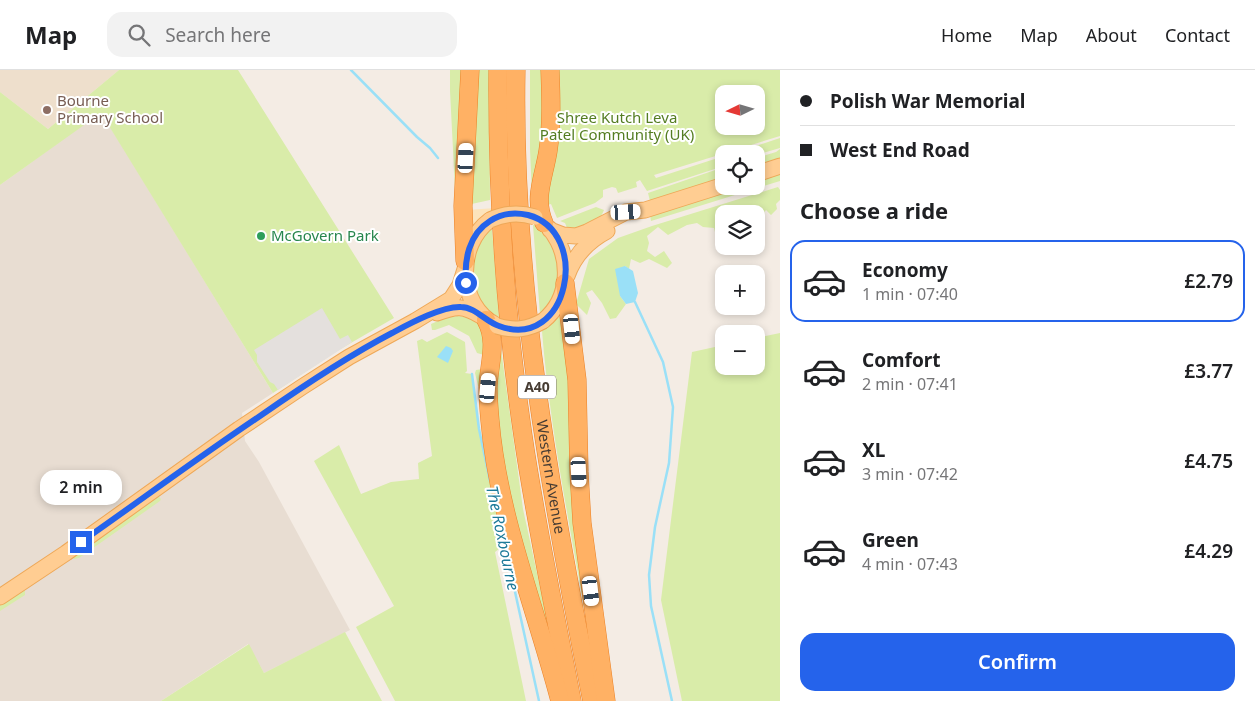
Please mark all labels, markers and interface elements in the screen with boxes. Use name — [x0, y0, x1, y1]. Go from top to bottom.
search box — [107, 12, 457, 57]
text: Map — [25, 18, 77, 51]
icon: search — [125, 21, 153, 49]
text: Search here — [165, 22, 271, 48]
text: Home — [941, 23, 992, 47]
text: Map — [1020, 23, 1058, 47]
text: About — [1086, 23, 1137, 47]
text: Contact — [1165, 23, 1230, 47]
north arrow — [715, 85, 765, 135]
map controls — [715, 85, 765, 375]
text: Polish War Memorial — [830, 88, 1026, 114]
place label: Bourne Primary School — [57, 90, 163, 127]
marker: Bourne Primary School — [41, 104, 53, 116]
park label: Shree Kutch Leva Patel Community (UK) — [540, 107, 694, 144]
text: West End Road — [830, 137, 970, 163]
car — [457, 143, 474, 173]
button: locate — [715, 145, 765, 195]
text: Choose a ride — [800, 195, 948, 225]
car — [610, 204, 641, 220]
button: layers — [715, 205, 765, 255]
place label: McGovern Park — [271, 225, 379, 245]
marker: McGovern Park — [255, 230, 267, 242]
text: Economy — [862, 257, 948, 283]
icon: car — [802, 259, 847, 304]
button: + — [715, 265, 765, 315]
text: £2.79 — [1184, 268, 1233, 294]
route start — [455, 272, 477, 294]
text: 1 min · 07:40 — [862, 283, 958, 305]
car — [562, 313, 581, 345]
button: − — [715, 325, 765, 375]
text: Comfort — [862, 347, 941, 373]
icon: car — [802, 349, 847, 394]
text: £3.77 — [1184, 358, 1233, 384]
car — [479, 372, 496, 404]
text: 2 min · 07:41 — [862, 373, 958, 395]
road number: A40 — [518, 376, 556, 398]
street label: Western Avenue — [532, 418, 571, 535]
text: XL — [862, 437, 885, 463]
icon: car — [802, 439, 847, 484]
text: £4.75 — [1184, 448, 1233, 474]
car — [570, 457, 587, 487]
text: 3 min · 07:42 — [862, 463, 958, 485]
callout: 2 min — [40, 470, 122, 504]
text: 2 min — [59, 476, 103, 498]
water label: The Roxbourne — [481, 484, 525, 592]
text: Green — [862, 527, 919, 553]
icon: car — [802, 529, 847, 574]
route end — [70, 531, 92, 553]
text: £4.29 — [1184, 538, 1233, 564]
text: 4 min · 07:43 — [862, 553, 958, 575]
car — [581, 575, 600, 607]
button: Confirm — [800, 633, 1235, 691]

